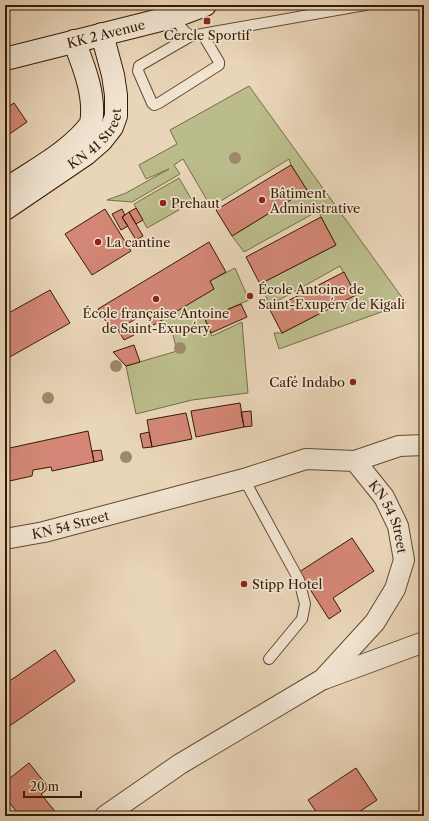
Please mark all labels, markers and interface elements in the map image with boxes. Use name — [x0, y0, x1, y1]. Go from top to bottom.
street label: KK 2 Avenue — [65, 16, 147, 51]
marker: Cercle Sportif — [202, 16, 212, 26]
place label: Cercle Sportif — [164, 27, 252, 43]
street label: KN 41 Street — [64, 108, 125, 172]
place label: Bâtiment Administrative — [269, 185, 360, 216]
place label: Prehaut — [171, 195, 220, 211]
marker: Bâtiment Administrative — [257, 195, 267, 205]
marker: Prehaut — [158, 198, 168, 208]
place label: La cantine — [106, 234, 170, 250]
marker: La cantine — [93, 237, 103, 247]
place label: École Antoine de Saint-Exupéry de Kigali — [258, 281, 405, 312]
marker: École Antoine de Saint-Exupéry de Kigali — [245, 291, 255, 301]
marker: École française Antoine de Saint-Exupéry — [151, 294, 161, 304]
place label: École française Antoine de Saint-Exupéry — [83, 305, 229, 336]
place label: Café Indabo — [269, 374, 345, 390]
marker: Café Indabo — [348, 377, 358, 387]
street label: KN 54 Street — [365, 477, 411, 555]
street label: KN 54 Street — [31, 507, 111, 542]
place label: Stipp Hotel — [252, 576, 323, 592]
marker: Stipp Hotel — [239, 579, 249, 589]
scale bar — [24, 773, 81, 799]
text: 20 m — [30, 779, 59, 794]

